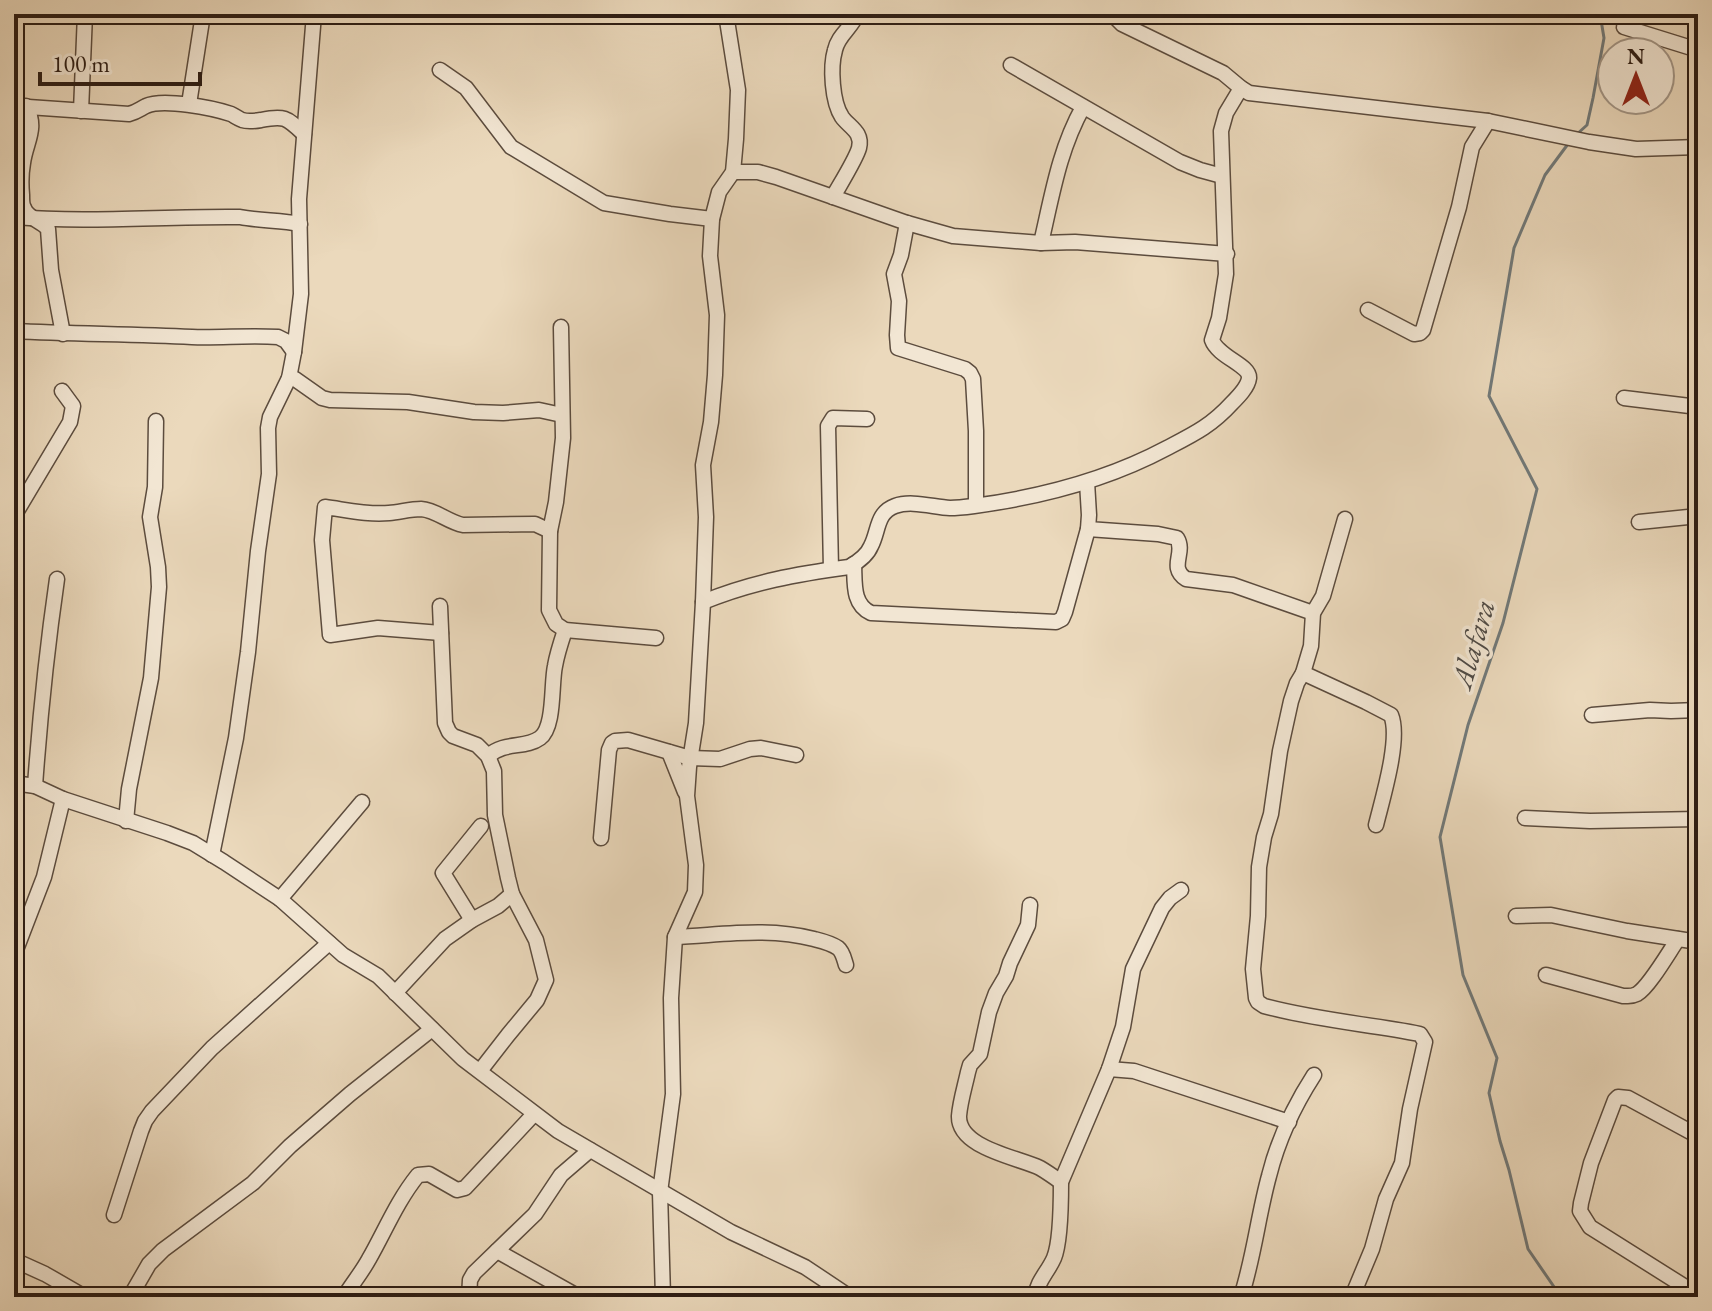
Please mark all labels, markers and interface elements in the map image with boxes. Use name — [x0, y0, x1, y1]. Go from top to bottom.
scale bar — [40, 36, 200, 86]
north arrow — [1596, 36, 1676, 116]
text: N — [1627, 42, 1645, 71]
text: 100 m — [52, 48, 110, 79]
water label: Alafara — [1441, 595, 1504, 695]

